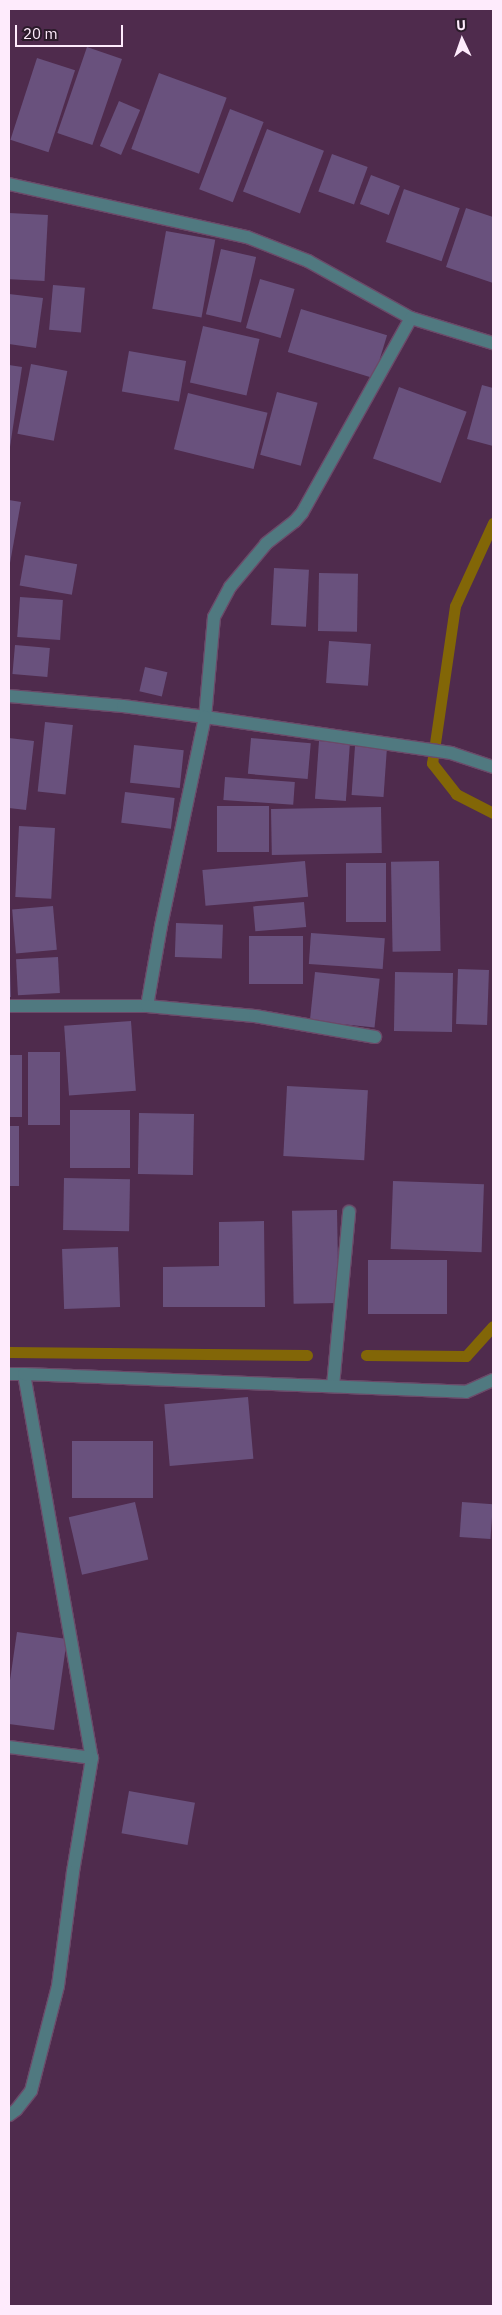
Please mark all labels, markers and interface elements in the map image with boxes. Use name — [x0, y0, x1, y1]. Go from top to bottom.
scale bar — [18, 15, 125, 47]
north arrow — [437, 15, 487, 65]
text: U — [456, 16, 467, 34]
text: 20 m — [23, 24, 58, 43]

